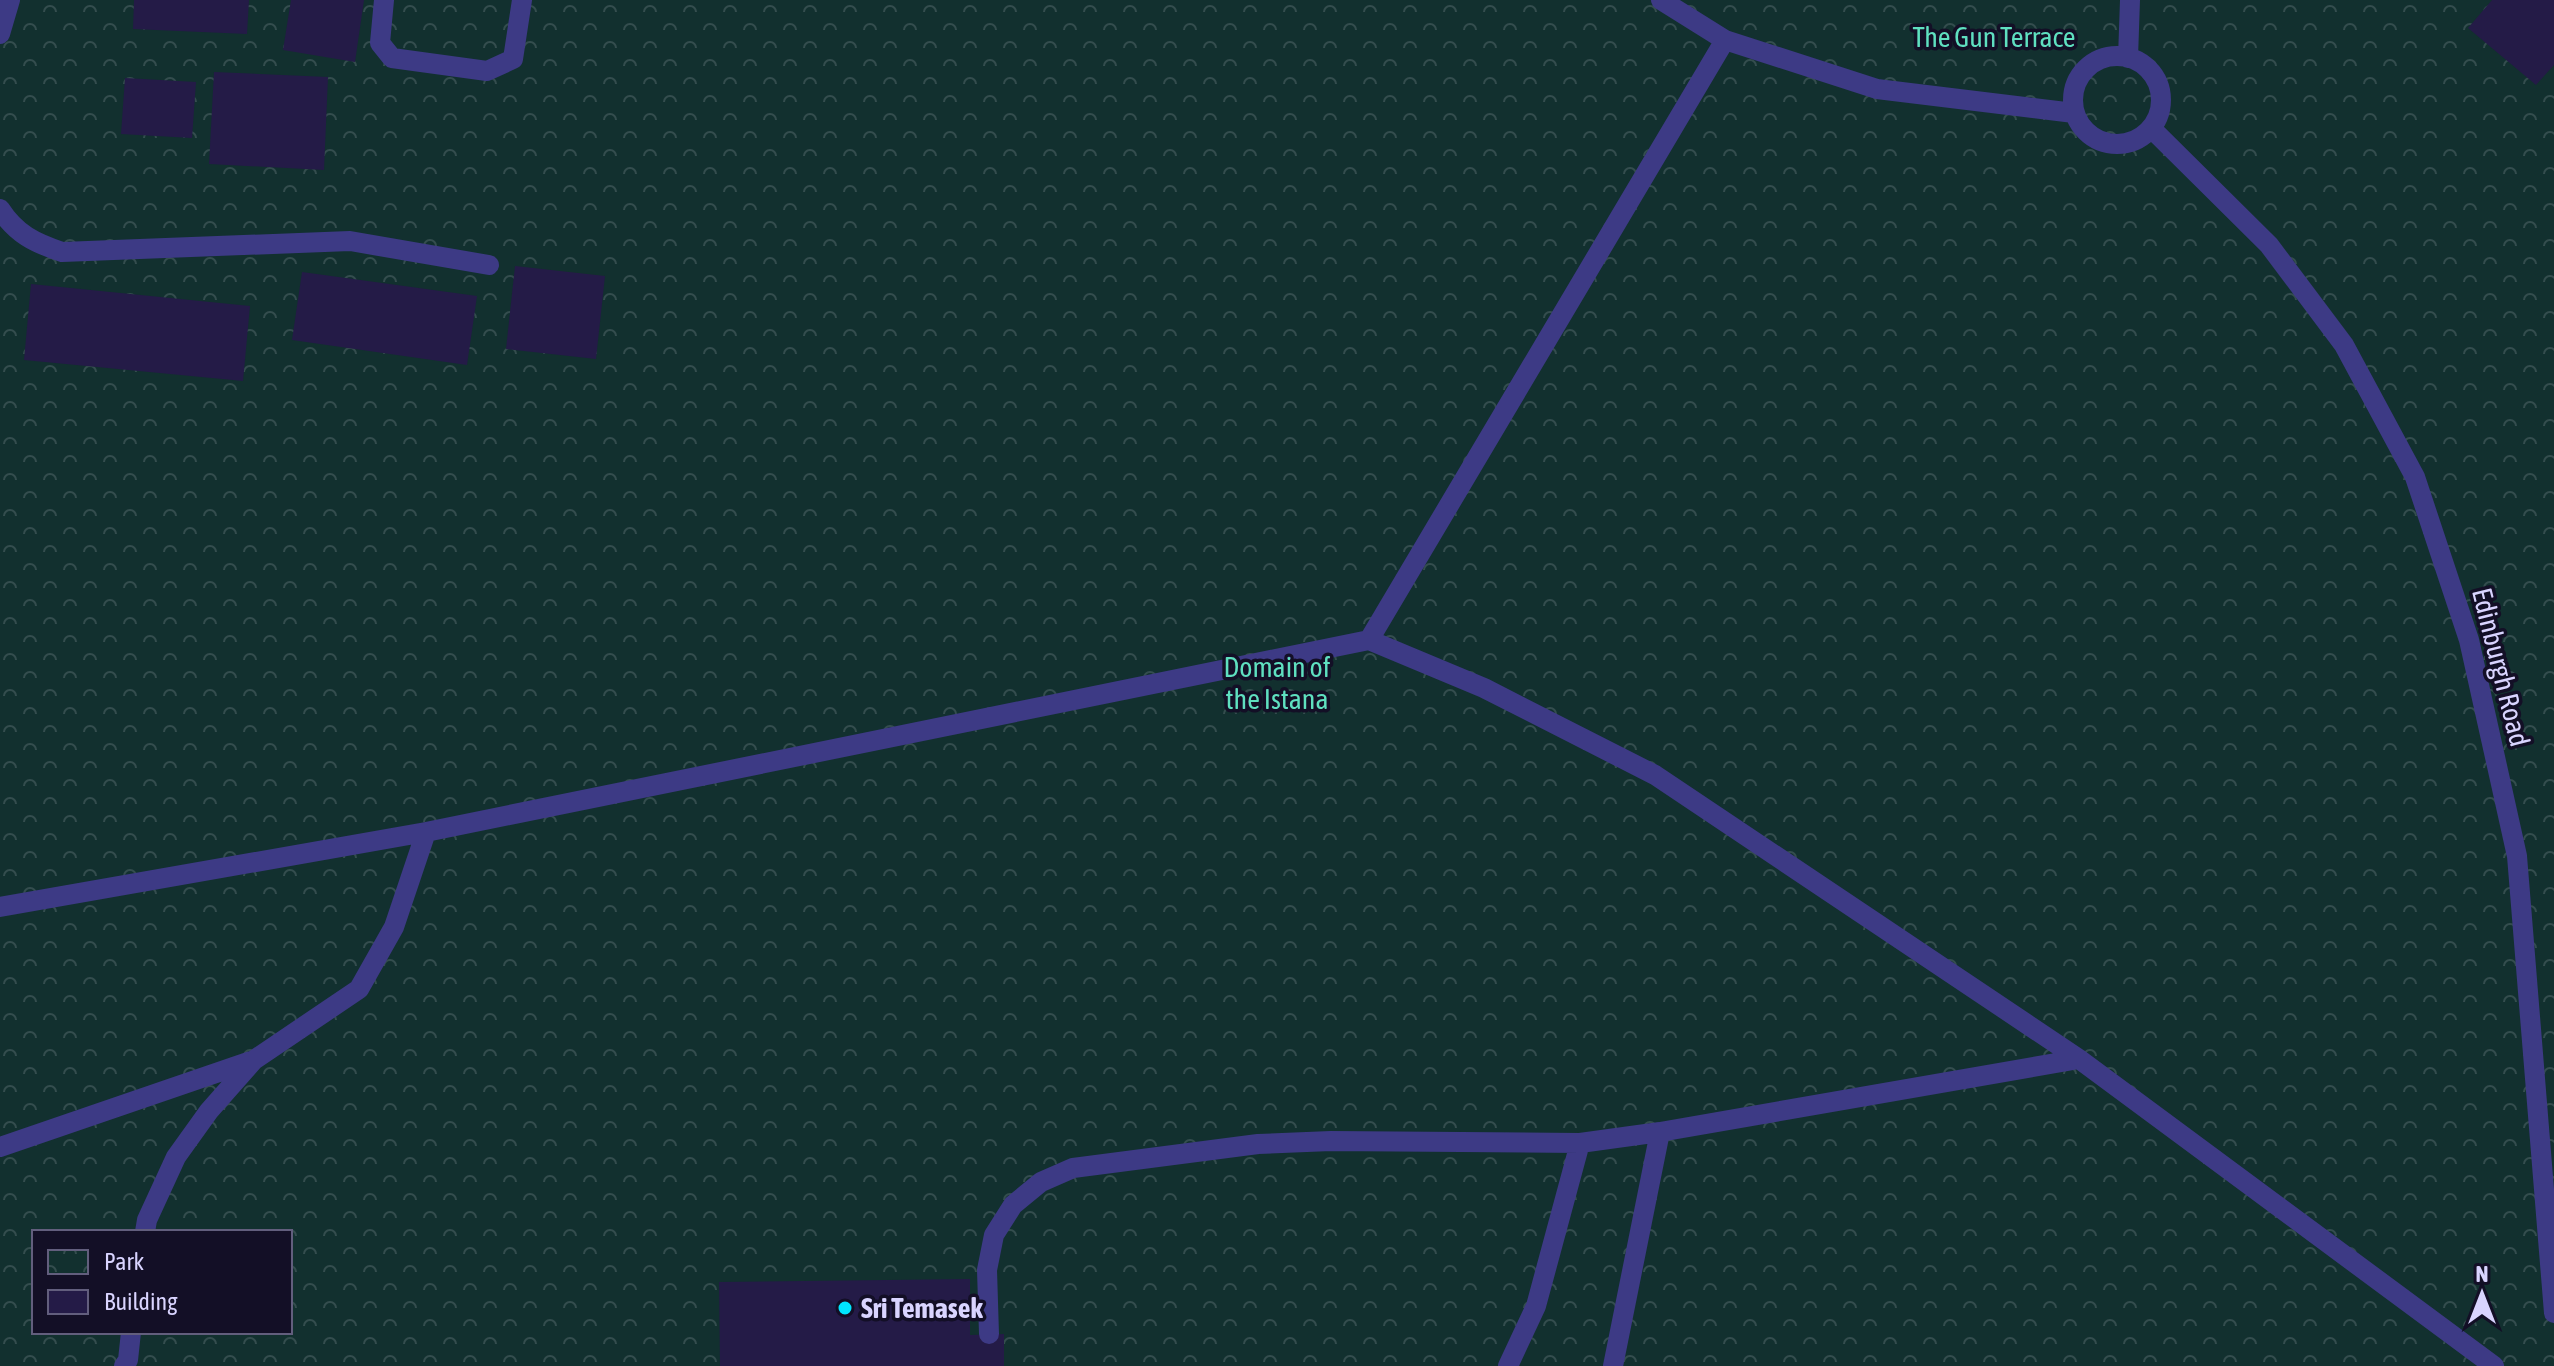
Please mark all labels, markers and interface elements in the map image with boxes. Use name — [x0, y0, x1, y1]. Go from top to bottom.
park label: The Gun Terrace — [1912, 21, 2076, 53]
street label: Edinburgh Road — [2466, 584, 2536, 750]
park label: Domain of the Istana — [1224, 651, 1331, 715]
legend — [32, 1230, 292, 1334]
text: Park — [104, 1248, 145, 1275]
north arrow — [2442, 1254, 2522, 1334]
text: N — [2476, 1261, 2488, 1287]
text: Building — [104, 1288, 178, 1315]
place label: Sri Temasek — [861, 1292, 983, 1324]
marker: Sri Temasek — [836, 1299, 854, 1317]

